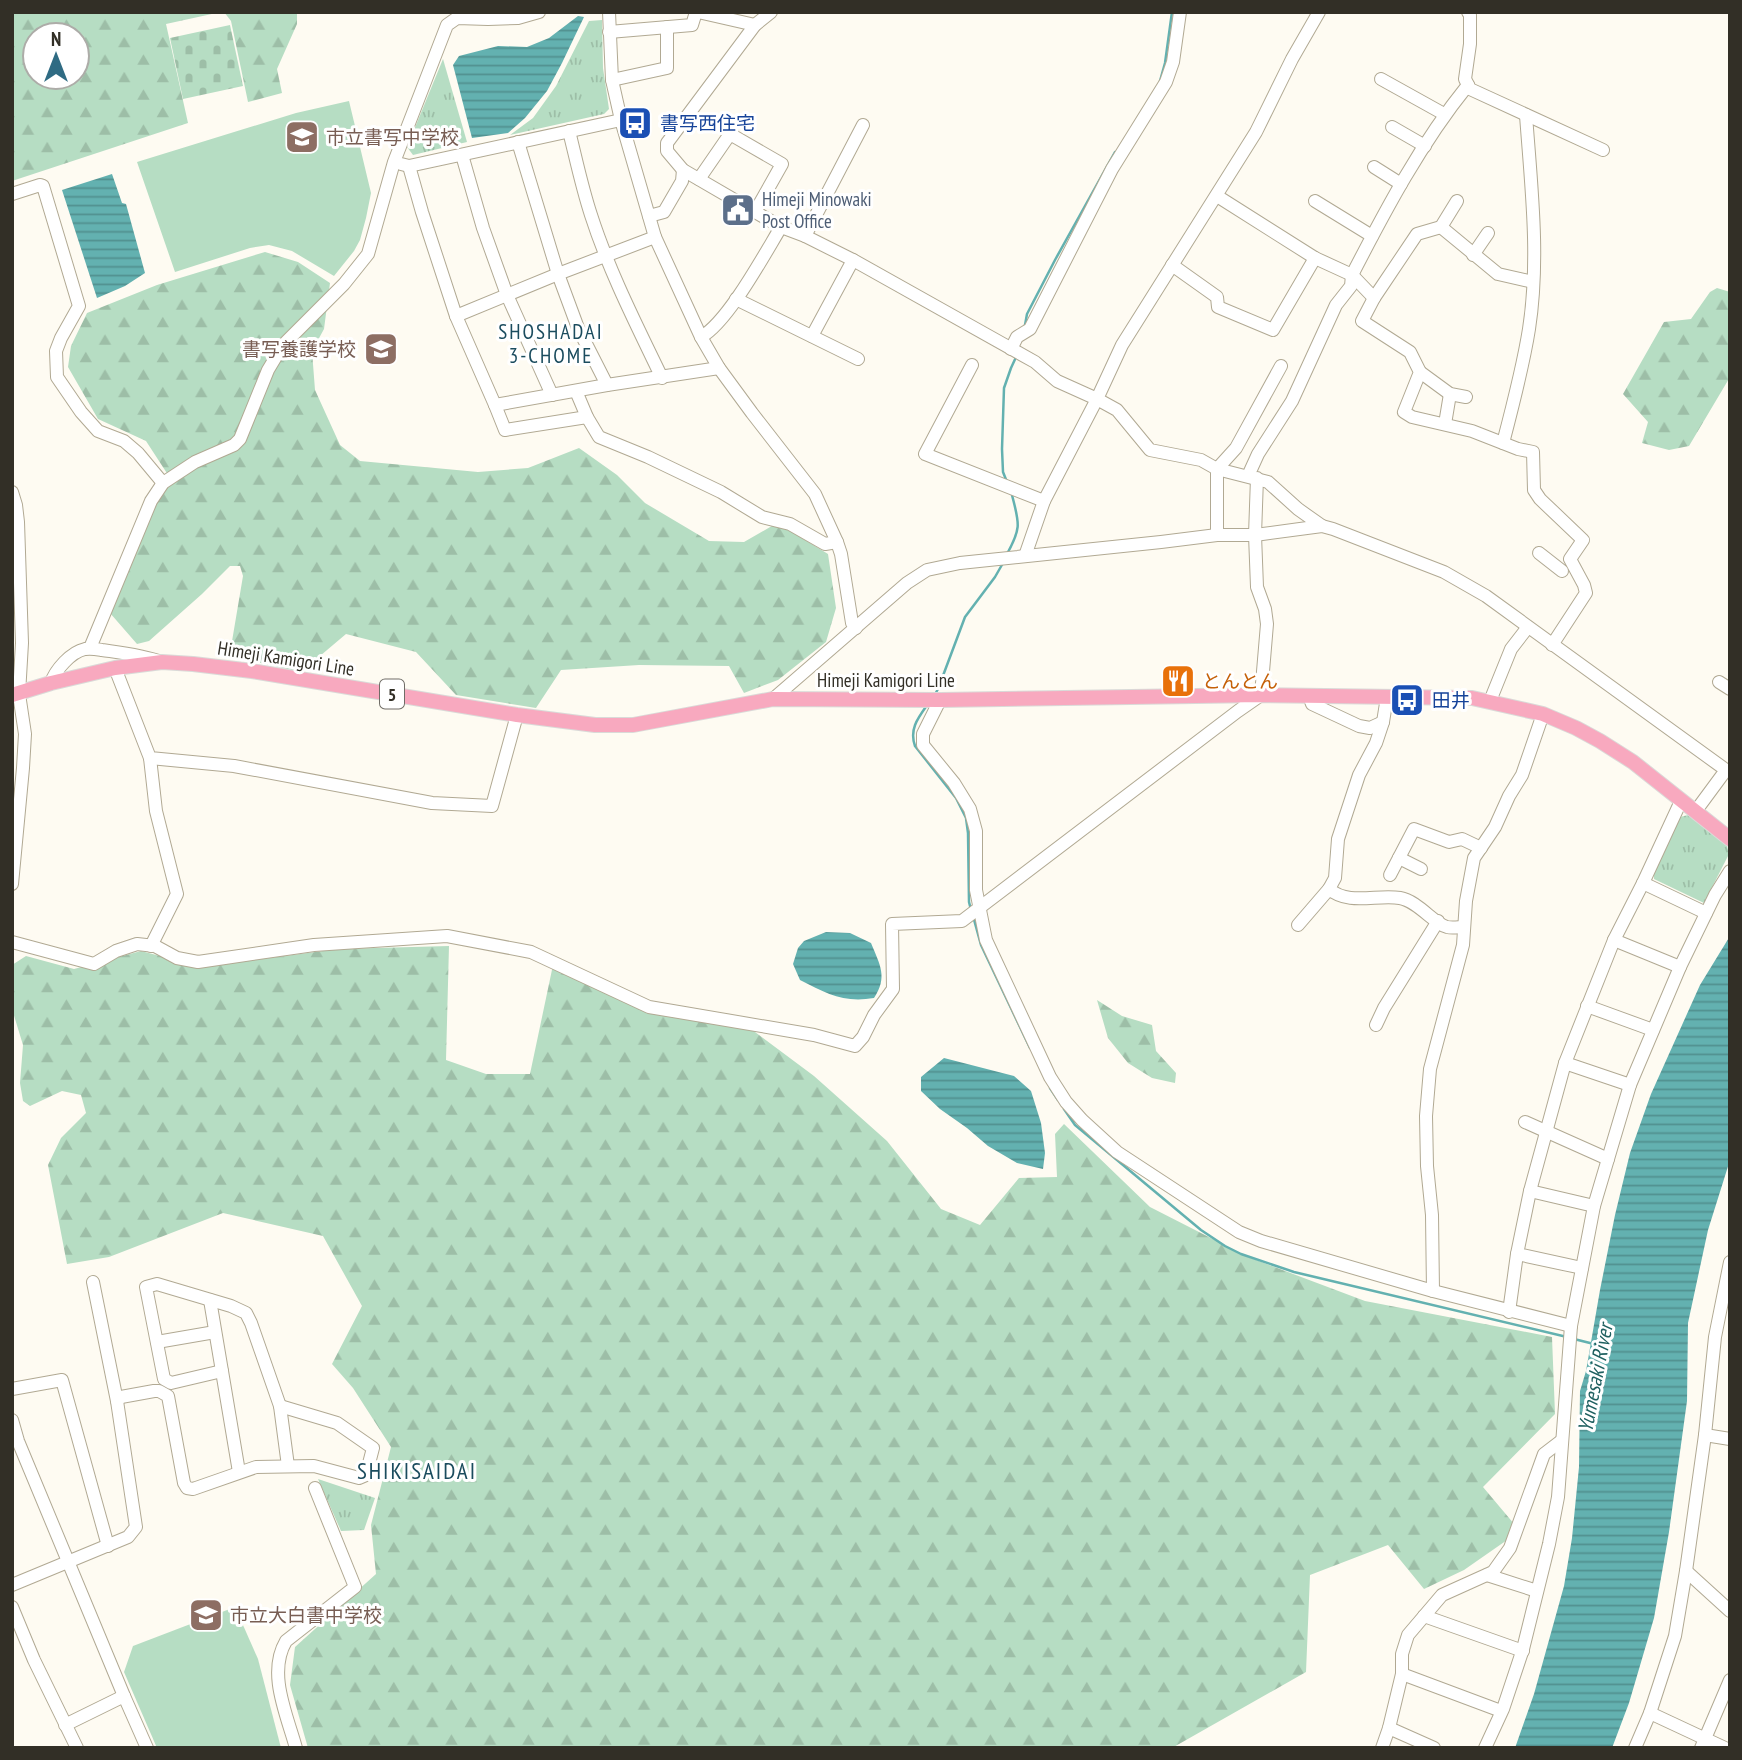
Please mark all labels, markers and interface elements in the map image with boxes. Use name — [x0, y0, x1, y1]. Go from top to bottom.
north arrow — [21, 21, 91, 91]
text: N — [51, 27, 61, 51]
bus stop icon: 書写西住宅 — [616, 104, 654, 142]
place label: 書写西住宅 — [660, 111, 755, 135]
school or university icon: 市立書写中学校 — [283, 118, 321, 156]
place label: 市立書写中学校 — [326, 125, 459, 149]
place label: Himeji Minowaki Post Office — [762, 187, 872, 233]
public building icon: Himeji Minowaki Post Office — [719, 191, 757, 229]
district label: SHOSHADAI 3-CHOME — [498, 318, 604, 369]
school or university icon: 書写養護学校 — [362, 330, 400, 368]
place label: 書写養護学校 — [242, 337, 356, 361]
street label: Himeji Kamigori Line — [216, 635, 356, 681]
restaurant icon: とんとん — [1159, 662, 1197, 700]
street label: Himeji Kamigori Line — [817, 668, 955, 692]
place label: とんとん — [1202, 669, 1278, 693]
road number: 5 — [380, 680, 404, 708]
bus stop icon: 田井 — [1388, 681, 1426, 719]
place label: 田井 — [1432, 688, 1470, 712]
water label: Yumesaki River — [1571, 1318, 1619, 1434]
district label: SHIKISAIDAI — [357, 1456, 477, 1485]
school or university icon: 市立大白書中学校 — [187, 1596, 225, 1634]
place label: 市立大白書中学校 — [230, 1603, 382, 1627]

